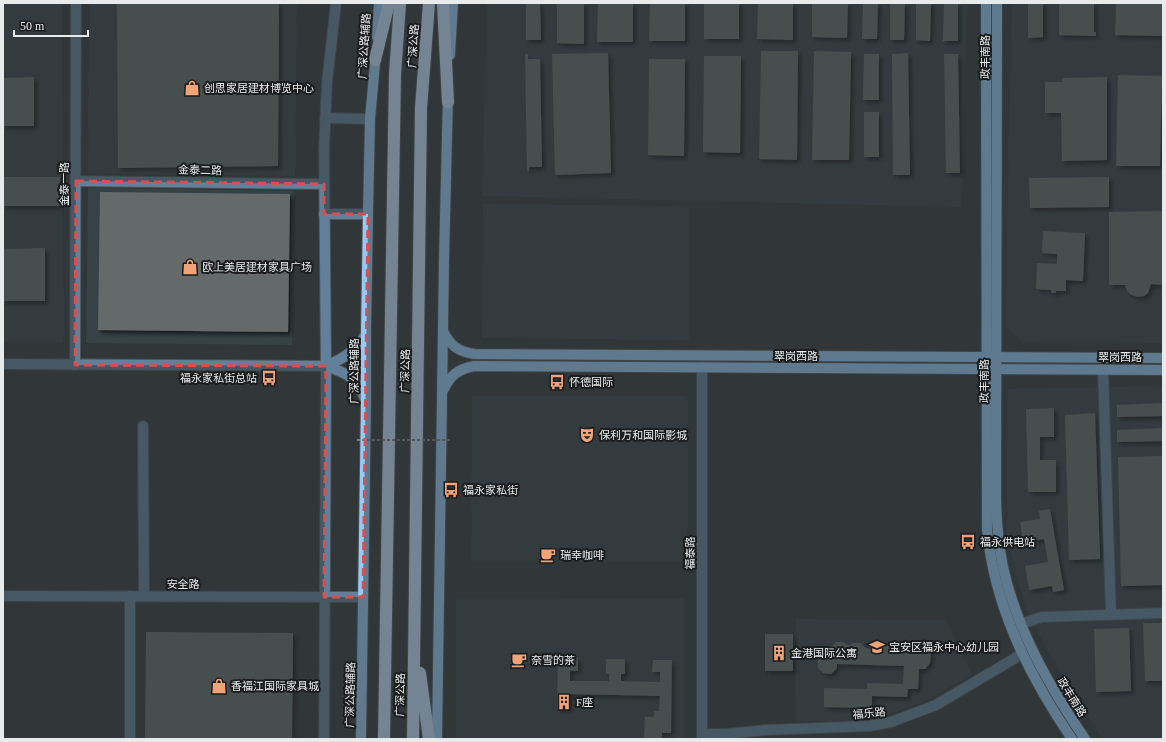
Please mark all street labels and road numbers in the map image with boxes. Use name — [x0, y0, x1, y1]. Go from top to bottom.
street label: 广深公路辅路 — [356, 13, 372, 79]
street label: 广深公路 — [405, 24, 421, 68]
street label: 政丰南路 — [979, 35, 991, 79]
street label: 金泰一路 — [58, 162, 70, 206]
street label: 金泰二路 — [178, 164, 222, 176]
street label: 广深公路辅路 — [348, 338, 360, 404]
street label: 广深公路 — [399, 349, 411, 393]
street label: 翠岗西路 — [774, 350, 818, 362]
street label: 翠岗西路 — [1098, 351, 1142, 363]
street label: 政丰南路 — [978, 359, 990, 403]
street label: 福泰路 — [684, 537, 696, 570]
street label: 安全路 — [167, 578, 200, 590]
street label: 广深公路辅路 — [343, 662, 357, 728]
street label: 广深公路 — [394, 673, 406, 717]
street label: 政丰南路 — [1055, 675, 1089, 719]
street label: 福乐路 — [852, 705, 886, 721]

